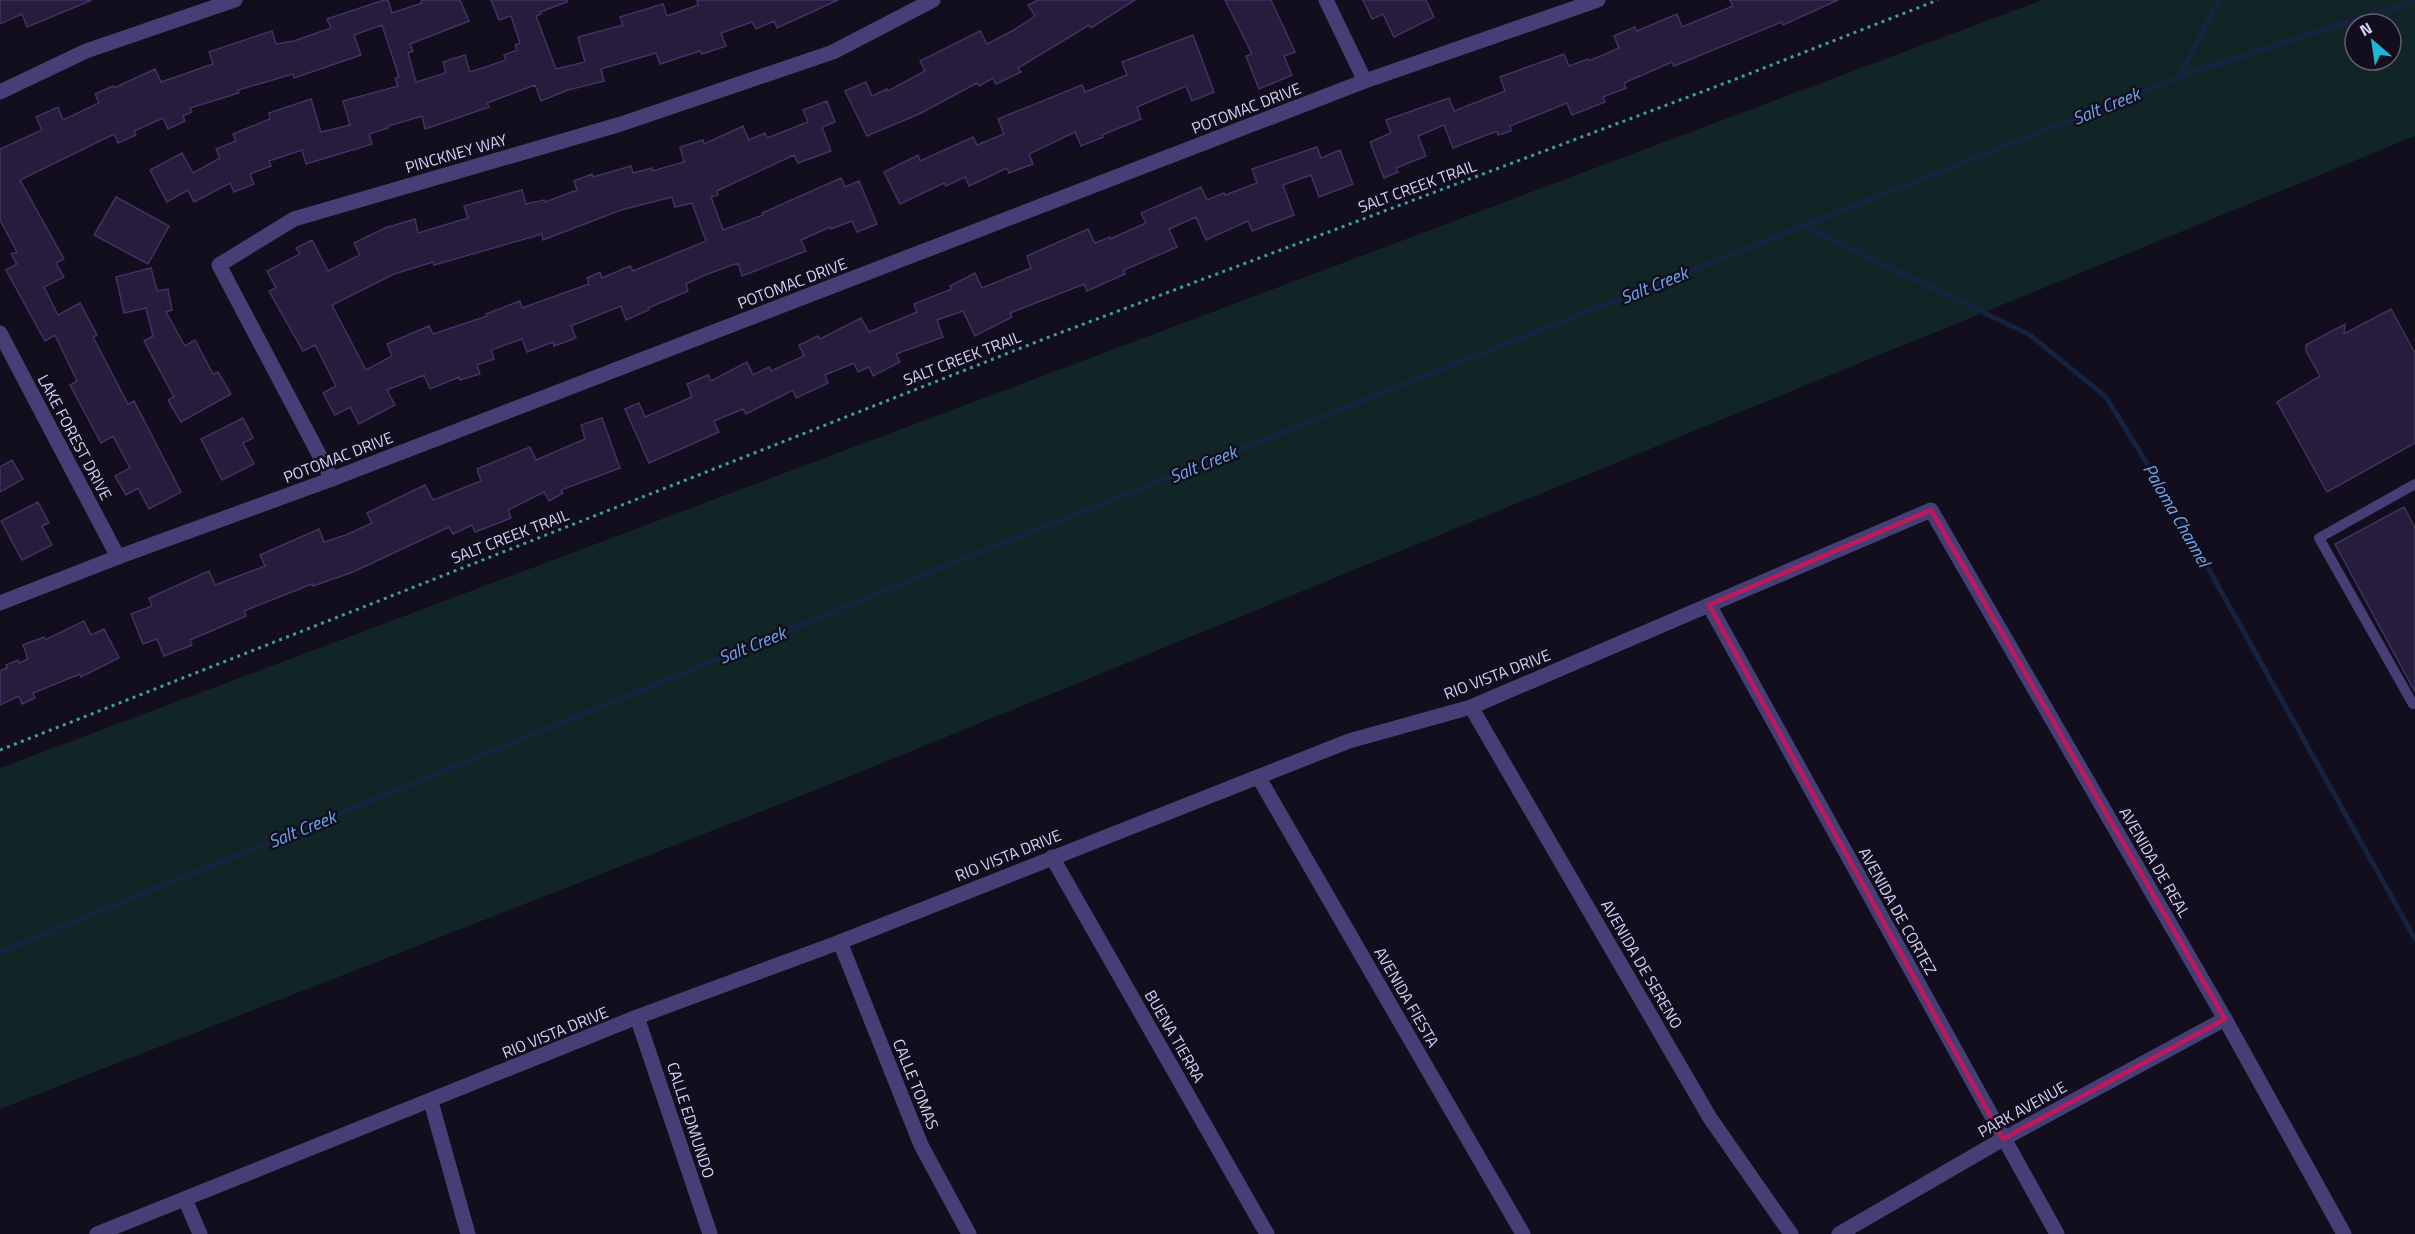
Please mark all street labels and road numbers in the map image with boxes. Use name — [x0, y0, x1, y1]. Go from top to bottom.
street label: POTOMAC DRIVE — [1188, 76, 1304, 140]
street label: PINCKNEY WAY — [402, 127, 510, 179]
street label: SALT CREEK TRAIL — [1354, 153, 1480, 219]
street label: POTOMAC DRIVE — [734, 251, 850, 315]
street label: SALT CREEK TRAIL — [900, 324, 1025, 391]
street label: LAKE FOREST DRIVE — [32, 370, 118, 504]
street label: POTOMAC DRIVE — [280, 425, 396, 489]
street label: SALT CREEK TRAIL — [448, 502, 573, 569]
street label: RIO VISTA DRIVE — [1440, 643, 1554, 705]
street label: AVENIDA DE REAL — [2114, 802, 2196, 922]
street label: RIO VISTA DRIVE — [951, 823, 1065, 887]
street label: AVENIDA DE CORTEZ — [1853, 843, 1943, 979]
street label: AVENIDA DE SERENO — [1595, 895, 1689, 1033]
street label: AVENIDA FIESTA — [1369, 942, 1446, 1052]
street label: BUENA TIERRA — [1139, 985, 1211, 1087]
street label: RIO VISTA DRIVE — [498, 1000, 612, 1064]
street label: CALLE TOMAS — [887, 1035, 945, 1133]
street label: CALLE EDMUNDO — [661, 1059, 721, 1181]
street label: PARK AVENUE — [1973, 1075, 2071, 1143]

